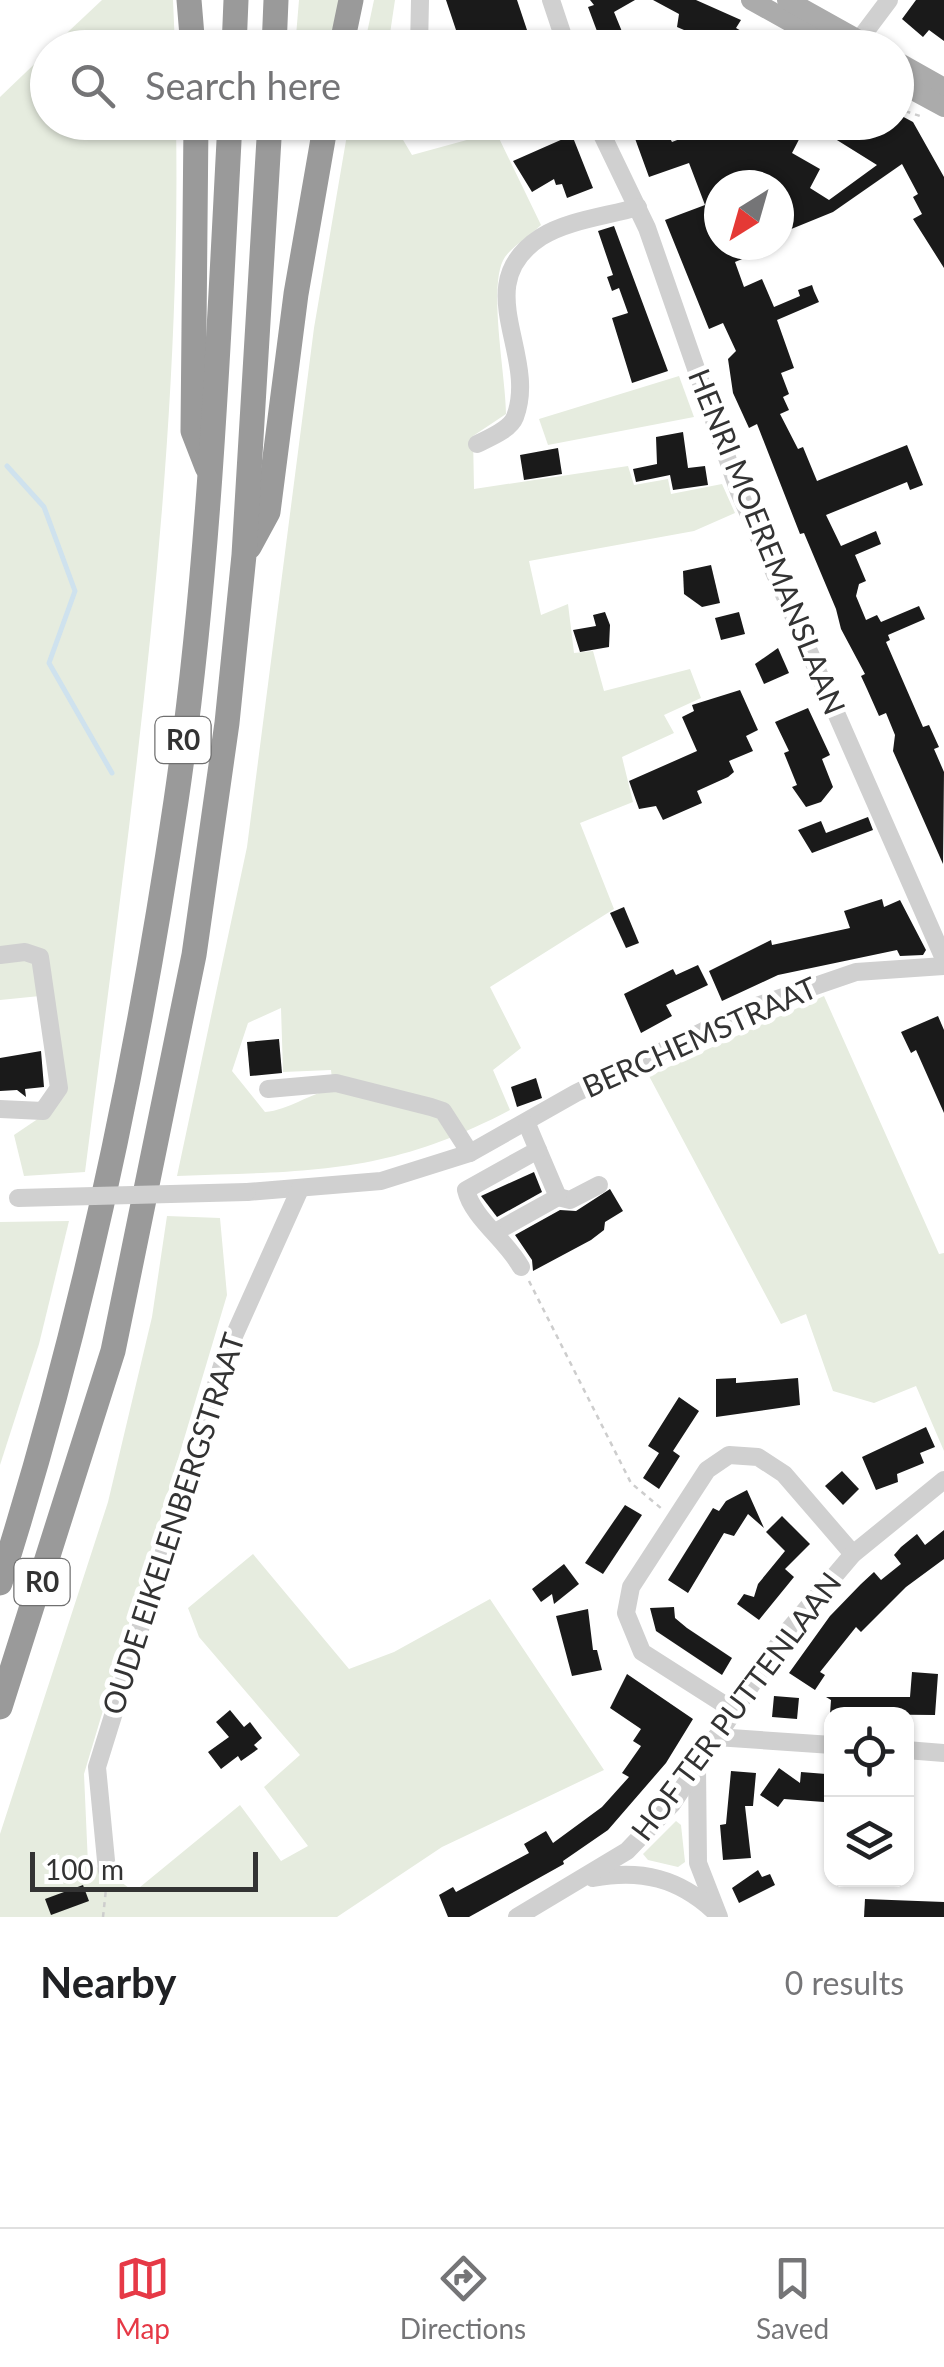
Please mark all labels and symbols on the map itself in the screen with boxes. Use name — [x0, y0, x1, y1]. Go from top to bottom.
north arrow — [704, 170, 794, 260]
street label: HENRI MOEREMANSLAAN — [682, 363, 854, 719]
road number: R0 — [156, 717, 210, 763]
street label: BERCHEMSTRAAT — [577, 968, 822, 1104]
street label: OUDE EIKELENBERGSTRAAT — [93, 1328, 251, 1719]
road number: R0 — [15, 1559, 70, 1605]
street label: HOF TER PUTTENLAAN — [623, 1565, 848, 1847]
scale bar — [30, 1847, 258, 1892]

